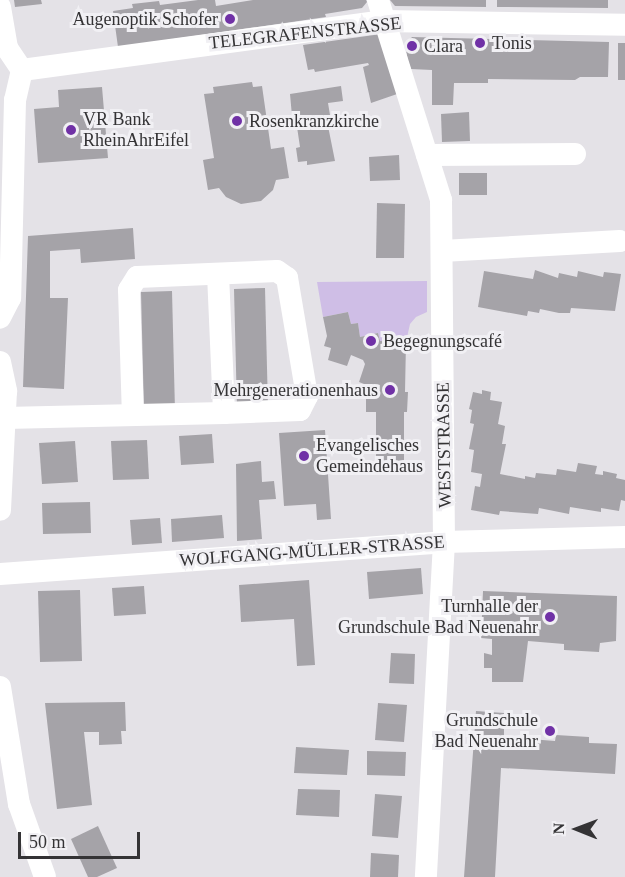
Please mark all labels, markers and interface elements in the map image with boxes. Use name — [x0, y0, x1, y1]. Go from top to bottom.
place label: Augenoptik Schofer — [73, 8, 218, 30]
street label: TELEGRAFENSTRASSE — [208, 12, 402, 54]
marker: Augenoptik Schofer — [223, 12, 237, 26]
place label: Tonis — [492, 32, 532, 54]
place label: Clara — [424, 35, 463, 57]
marker: Tonis — [473, 36, 487, 50]
marker: Clara — [405, 39, 419, 53]
place label: VR Bank RheinAhrEifel — [83, 109, 189, 152]
place label: Rosenkranzkirche — [249, 110, 379, 132]
marker: Rosenkranzkirche — [230, 114, 244, 128]
marker: VR Bank RheinAhrEifel — [64, 123, 78, 137]
place label: Begegnungscafé — [383, 330, 502, 352]
marker: Begegnungscafé — [364, 334, 378, 348]
place label: Mehrgenerationenhaus — [213, 379, 378, 401]
street label: WESTSTRASSE — [432, 382, 456, 508]
marker: Mehrgenerationenhaus — [383, 383, 397, 397]
place label: Evangelisches Gemeindehaus — [316, 435, 423, 478]
marker: Evangelisches Gemeindehaus — [297, 449, 311, 463]
street label: WOLFGANG-MÜLLER-STRASSE — [179, 531, 445, 571]
place label: Turnhalle der Grundschule Bad Neuenahr — [338, 596, 538, 638]
marker: Turnhalle der Grundschule Bad Neuenahr — [543, 610, 557, 624]
place label: Grundschule Bad Neuenahr — [435, 710, 538, 752]
marker: Grundschule Bad Neuenahr — [543, 724, 557, 738]
north arrow — [547, 799, 607, 859]
scale bar — [21, 820, 142, 858]
text: N — [550, 823, 567, 835]
text: 50 m — [29, 832, 66, 852]

